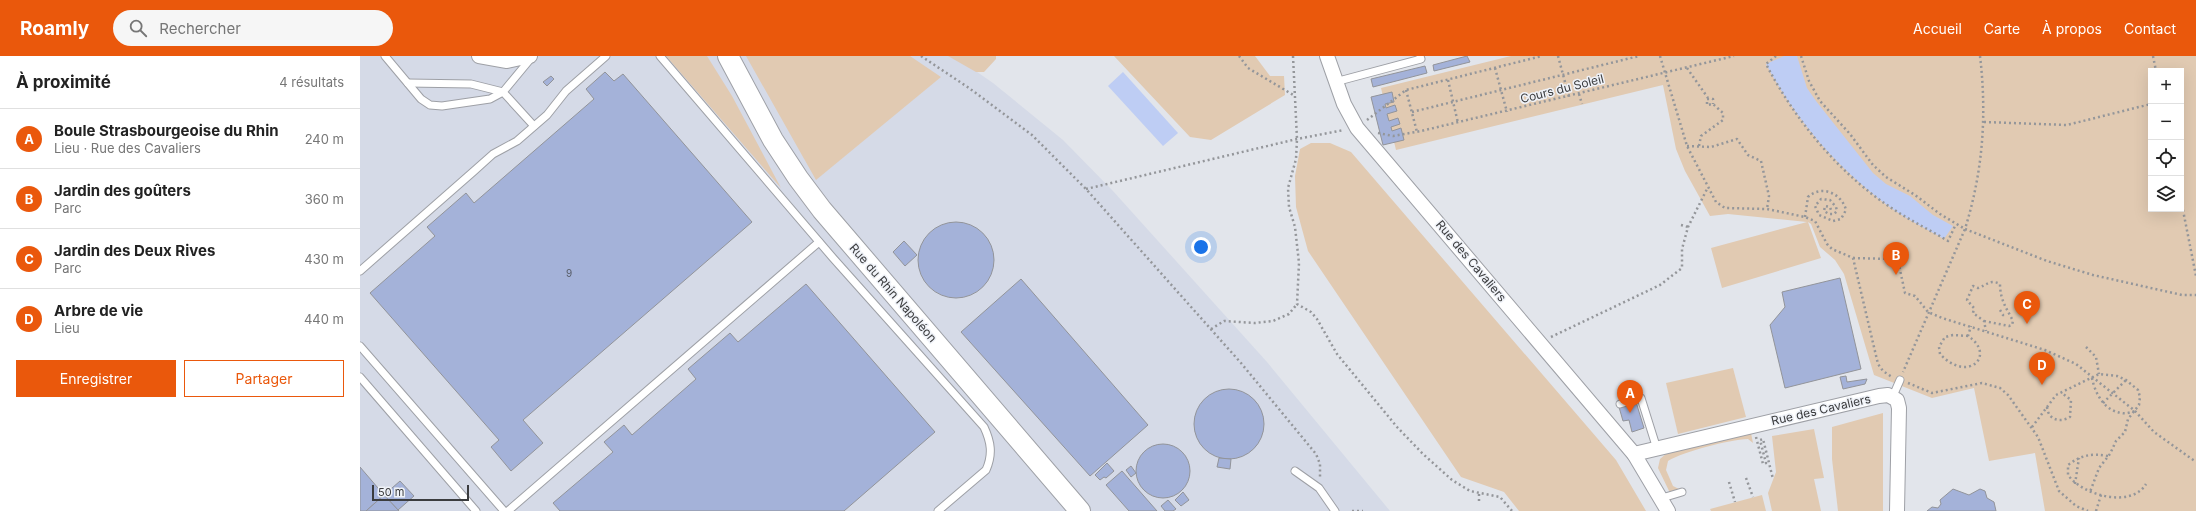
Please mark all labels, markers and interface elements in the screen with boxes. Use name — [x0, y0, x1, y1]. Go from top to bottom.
search box — [113, 10, 393, 46]
text: Roamly — [20, 17, 89, 40]
icon: search — [127, 17, 149, 39]
text: Rechercher — [159, 19, 241, 38]
text: Accueil — [1913, 20, 1962, 37]
text: Carte — [1984, 20, 2020, 37]
text: À propos — [2042, 20, 2102, 37]
text: Contact — [2124, 20, 2176, 37]
map controls — [2148, 68, 2184, 212]
button: + — [2148, 68, 2184, 104]
street label: Cours du Soleil — [1518, 71, 1605, 106]
text: À proximité — [16, 72, 111, 92]
text: 4 résultats — [279, 74, 344, 90]
button: − — [2148, 104, 2184, 140]
text: Boule Strasbourgeoise du Rhin — [54, 121, 279, 140]
text: A — [24, 131, 34, 147]
text: 240 m — [305, 131, 344, 147]
text: Lieu · Rue des Cavaliers — [54, 140, 201, 156]
button: locate — [2148, 140, 2184, 176]
button: layers — [2148, 176, 2184, 212]
text: Jardin des goûters — [54, 181, 191, 200]
text: B — [25, 191, 33, 207]
text: 360 m — [305, 191, 344, 207]
text: Parc — [54, 200, 82, 216]
street label: Rue des Cavaliers — [1433, 217, 1510, 304]
your location — [1191, 237, 1211, 257]
street label: Rue du Rhin Napoléon — [846, 240, 940, 345]
text: Jardin des Deux Rives — [54, 241, 215, 260]
pin: B — [1883, 242, 1909, 275]
text: C — [24, 251, 34, 267]
text: 430 m — [304, 251, 344, 267]
text: Parc — [54, 260, 82, 276]
house number: 9 — [566, 267, 572, 279]
pin: C — [2014, 291, 2040, 324]
text: Arbre de vie — [54, 301, 143, 320]
text: D — [24, 311, 34, 327]
text: 440 m — [304, 311, 344, 327]
text: Lieu — [54, 320, 80, 336]
pin: D — [2029, 352, 2055, 385]
button: Enregistrer — [16, 360, 176, 397]
button: Partager — [184, 360, 344, 397]
pin: A — [1617, 380, 1643, 413]
street label: Rue des Cavaliers — [1770, 391, 1872, 428]
scale bar — [372, 483, 469, 502]
text: 50 m — [378, 485, 404, 499]

